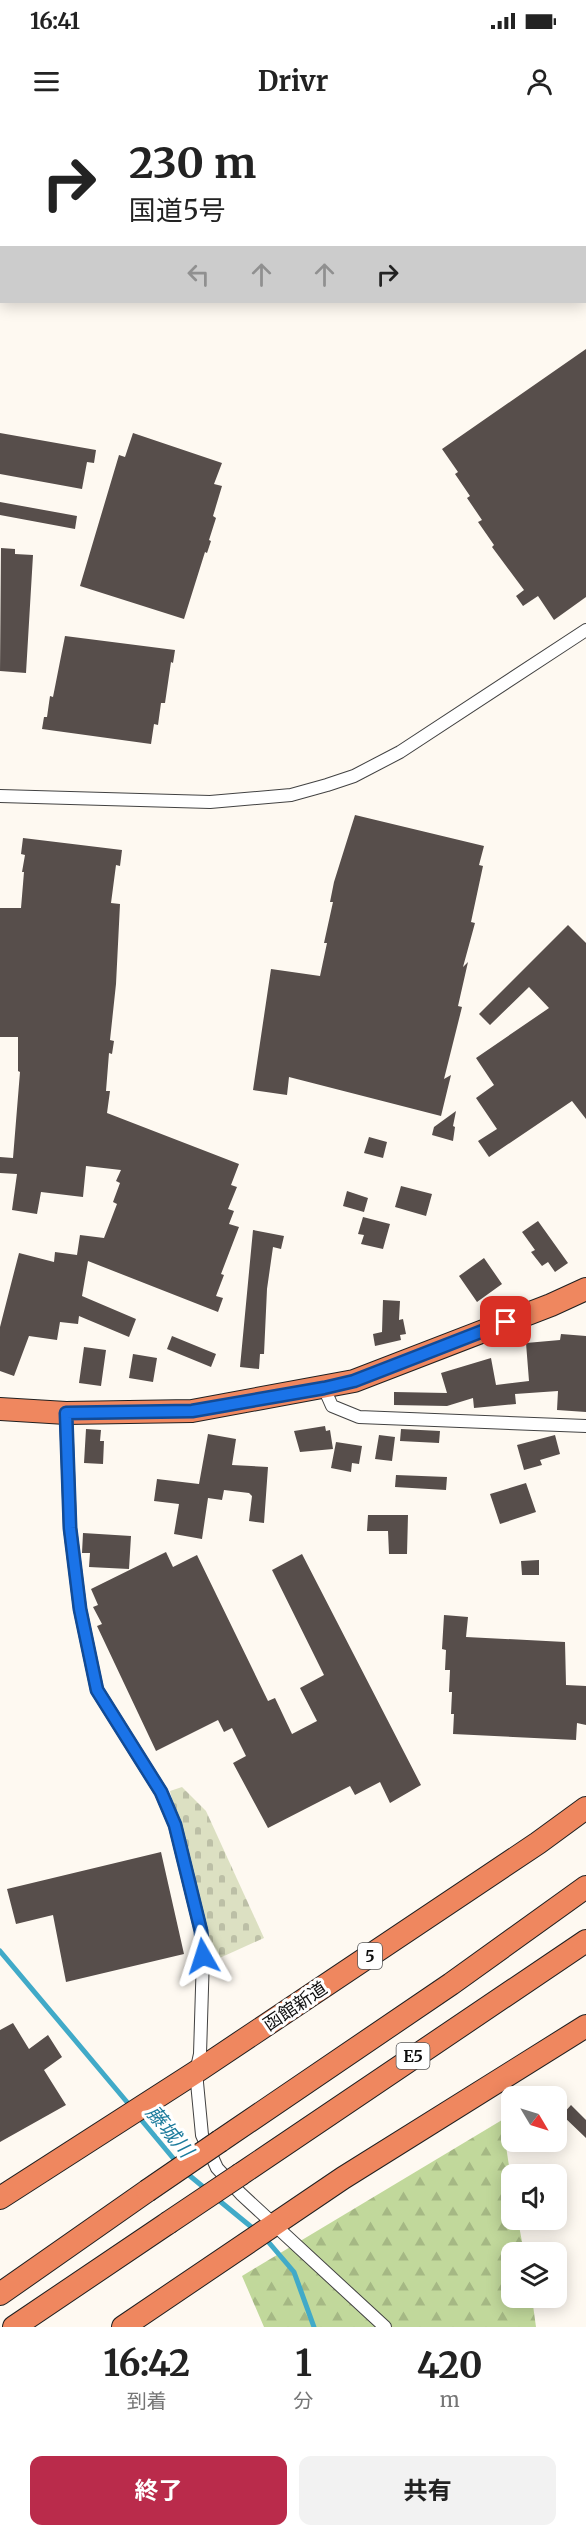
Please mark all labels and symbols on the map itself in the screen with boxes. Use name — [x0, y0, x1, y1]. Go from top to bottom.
pin — [480, 1296, 531, 1347]
position arrow — [171, 1924, 235, 1988]
road number: 5 — [358, 1943, 382, 1969]
street label: 函館新道 — [259, 1976, 331, 2036]
road number: E5 — [396, 2043, 430, 2069]
north arrow — [501, 2086, 567, 2152]
water label: 藤城川 — [141, 2100, 200, 2164]

